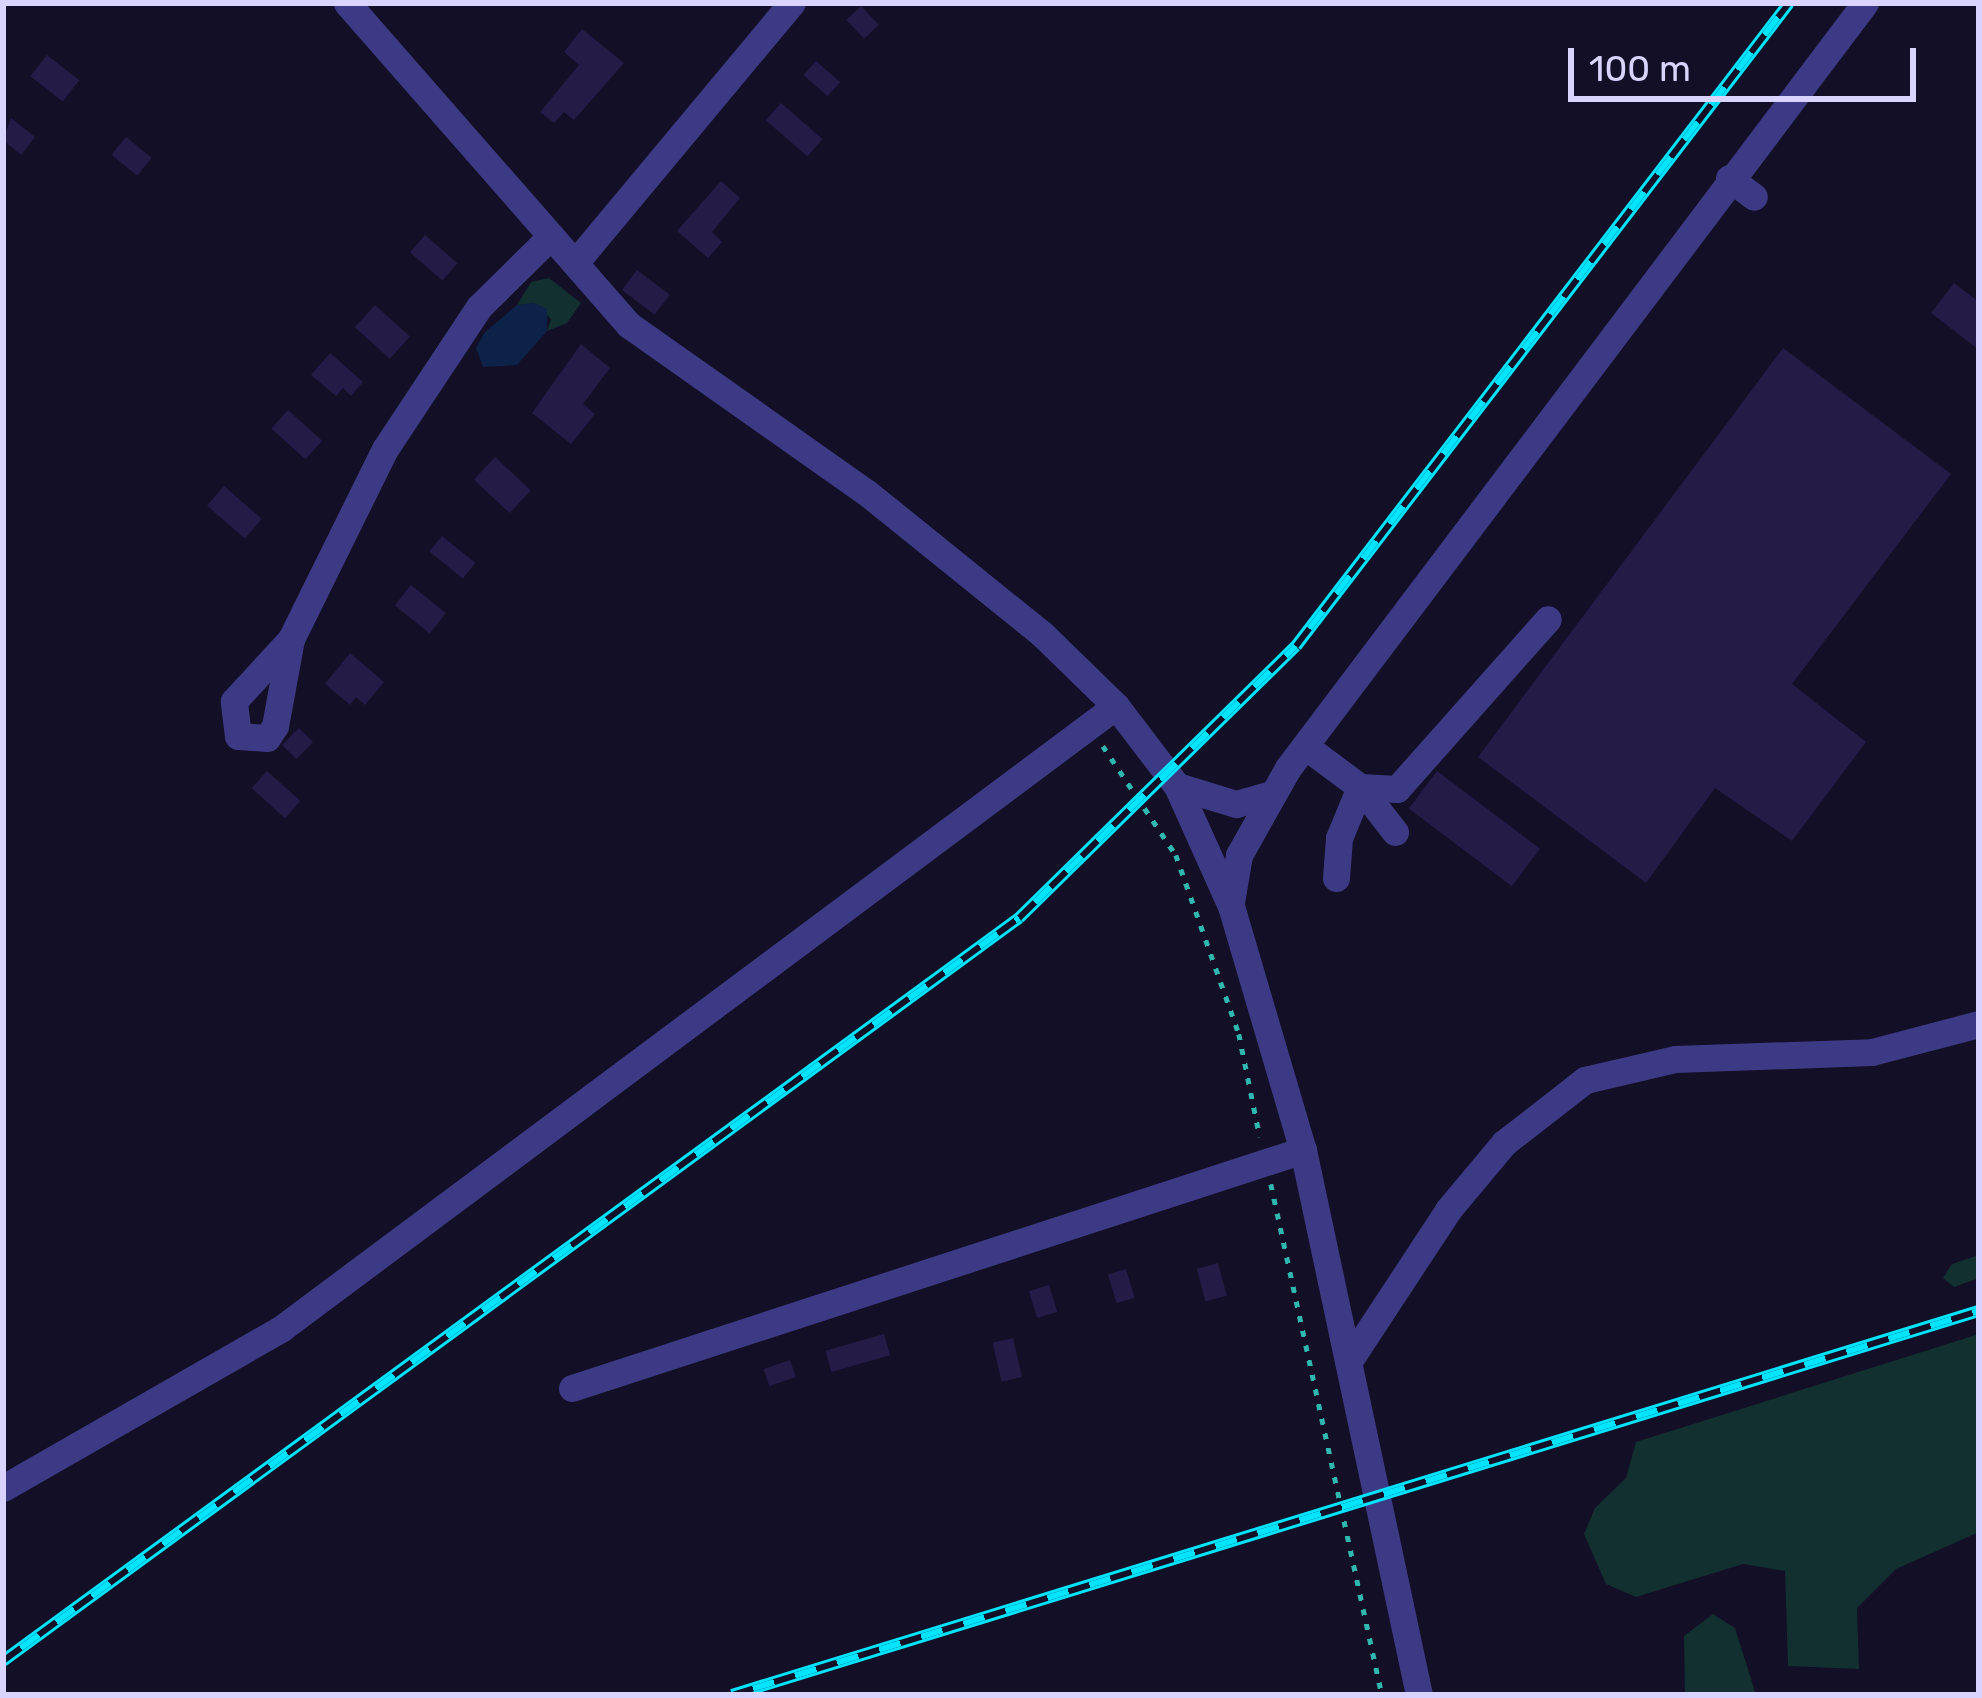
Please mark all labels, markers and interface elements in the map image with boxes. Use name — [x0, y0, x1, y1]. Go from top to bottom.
scale bar — [1574, 24, 1922, 98]
text: 100 m — [1589, 47, 1691, 90]

